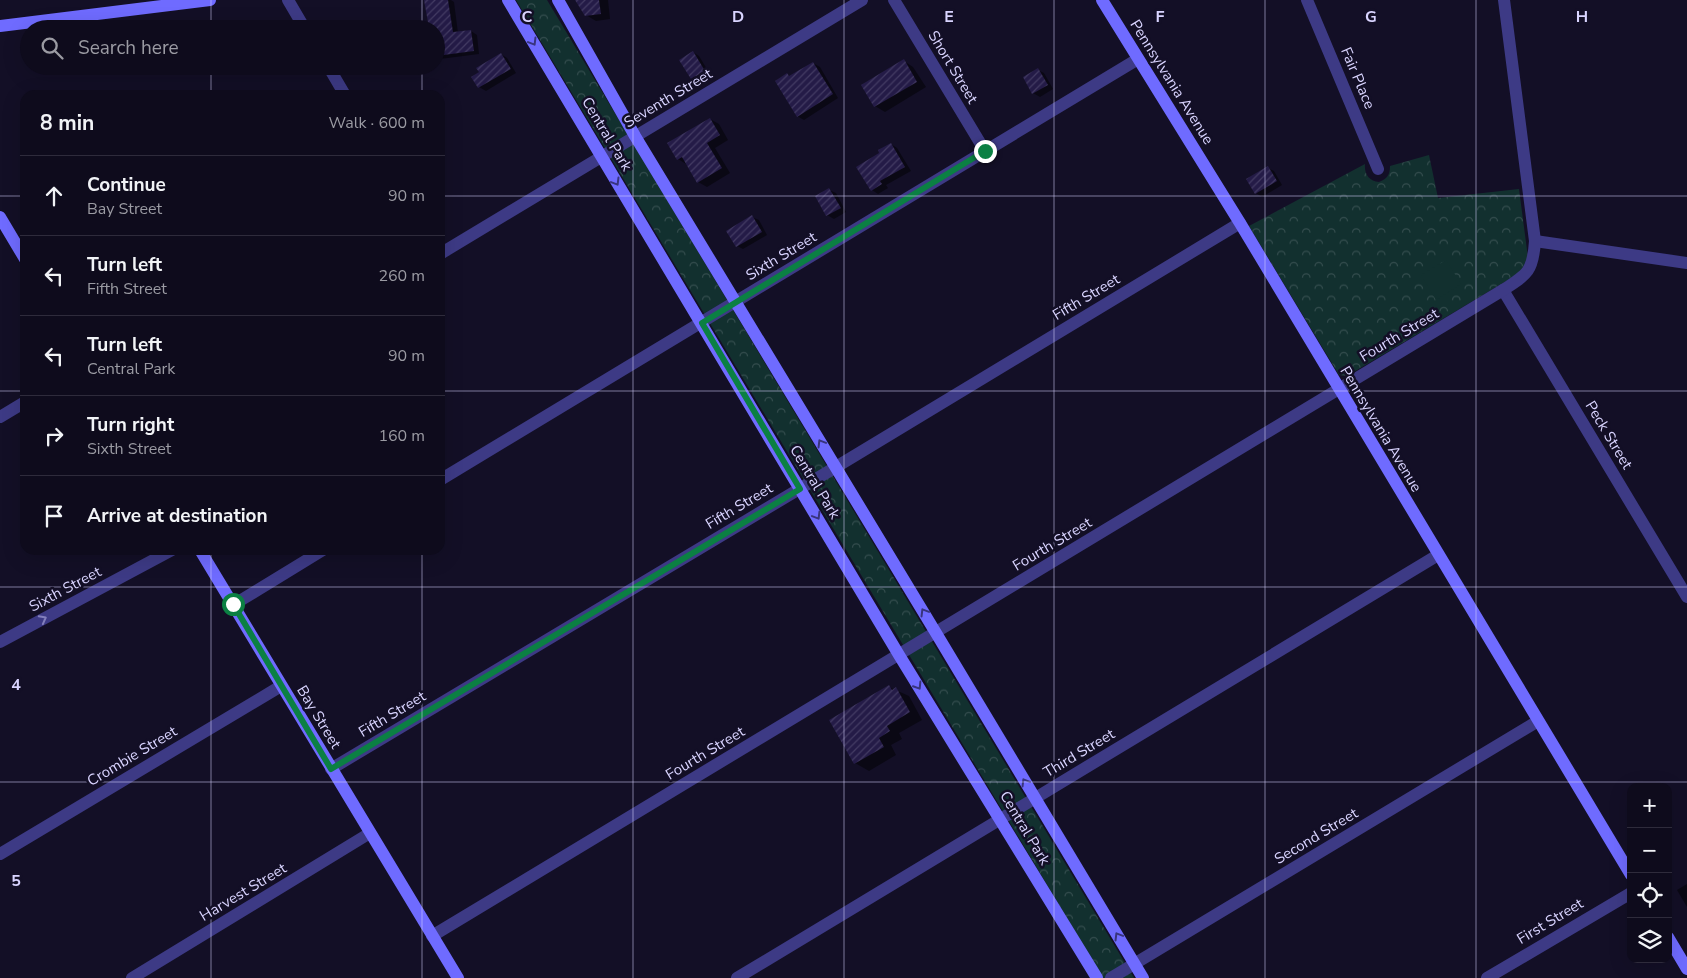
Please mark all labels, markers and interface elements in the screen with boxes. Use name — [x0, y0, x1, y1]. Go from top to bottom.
text: C — [522, 6, 533, 28]
text: D — [732, 6, 744, 28]
text: E — [944, 6, 954, 28]
text: F — [1156, 6, 1165, 28]
text: G — [1365, 6, 1377, 28]
text: H — [1576, 6, 1588, 28]
street label: Pennsylvania Avenue — [1125, 16, 1219, 148]
search box — [20, 20, 445, 75]
street label: Short Street — [923, 27, 983, 108]
icon: search — [38, 34, 66, 62]
text: Search here — [78, 35, 179, 61]
one-way arrow — [527, 36, 537, 45]
street label: Fair Place — [1336, 44, 1380, 112]
street label: Seventh Street — [620, 63, 717, 132]
street label: Central Park — [577, 93, 637, 175]
text: 8 min — [40, 109, 94, 137]
text: Walk · 600 m — [329, 112, 425, 134]
route end — [974, 140, 997, 163]
text: Continue — [87, 172, 166, 198]
one-way arrow — [610, 176, 620, 185]
icon: ahead — [40, 182, 68, 210]
text: 90 m — [388, 185, 425, 207]
text: Bay Street — [87, 198, 162, 220]
street label: Sixth Street — [742, 227, 821, 285]
text: Turn left — [87, 252, 162, 278]
icon: left — [40, 262, 68, 290]
text: 260 m — [378, 265, 425, 287]
street label: Fifth Street — [1049, 269, 1124, 325]
text: Fifth Street — [87, 278, 167, 300]
street label: Fourth Street — [1356, 303, 1443, 366]
text: Turn left — [87, 332, 162, 358]
icon: left — [40, 342, 68, 370]
text: 90 m — [388, 345, 425, 367]
text: Central Park — [87, 358, 175, 380]
street label: Pennsylvania Avenue — [1335, 362, 1427, 496]
street label: Peck Street — [1581, 397, 1638, 474]
text: Turn right — [87, 412, 174, 438]
icon: right — [40, 422, 68, 450]
text: 160 m — [378, 425, 425, 447]
text: Sixth Street — [87, 438, 171, 460]
one-way arrow — [818, 440, 828, 449]
street label: Central Park — [785, 441, 845, 523]
street label: Fifth Street — [702, 478, 777, 534]
icon: arrive — [40, 502, 68, 530]
text: Arrive at destination — [87, 503, 268, 529]
one-way arrow — [810, 511, 820, 520]
street label: Fourth Street — [1009, 512, 1096, 575]
street label: Sixth Street — [25, 561, 105, 616]
route start — [222, 593, 245, 616]
one-way arrow — [920, 609, 930, 618]
one-way arrow — [38, 615, 47, 625]
text: 4 — [11, 674, 21, 696]
one-way arrow — [912, 680, 922, 689]
street label: Bay Street — [292, 682, 346, 753]
street label: Fifth Street — [355, 686, 430, 742]
street label: Crombie Street — [83, 721, 181, 791]
street label: Fourth Street — [662, 721, 749, 784]
street label: Third Street — [1040, 723, 1119, 782]
one-way arrow — [1022, 778, 1032, 787]
map controls — [1627, 783, 1672, 963]
button: + — [1627, 783, 1672, 828]
street label: Central Park — [995, 787, 1055, 869]
street label: Second Street — [1270, 803, 1362, 869]
button: − — [1627, 828, 1672, 873]
street label: Harvest Street — [196, 858, 291, 926]
text: 5 — [11, 870, 21, 892]
button: locate — [1627, 873, 1672, 918]
street label: First Street — [1513, 893, 1588, 949]
button: layers — [1627, 918, 1672, 963]
one-way arrow — [1114, 933, 1124, 942]

